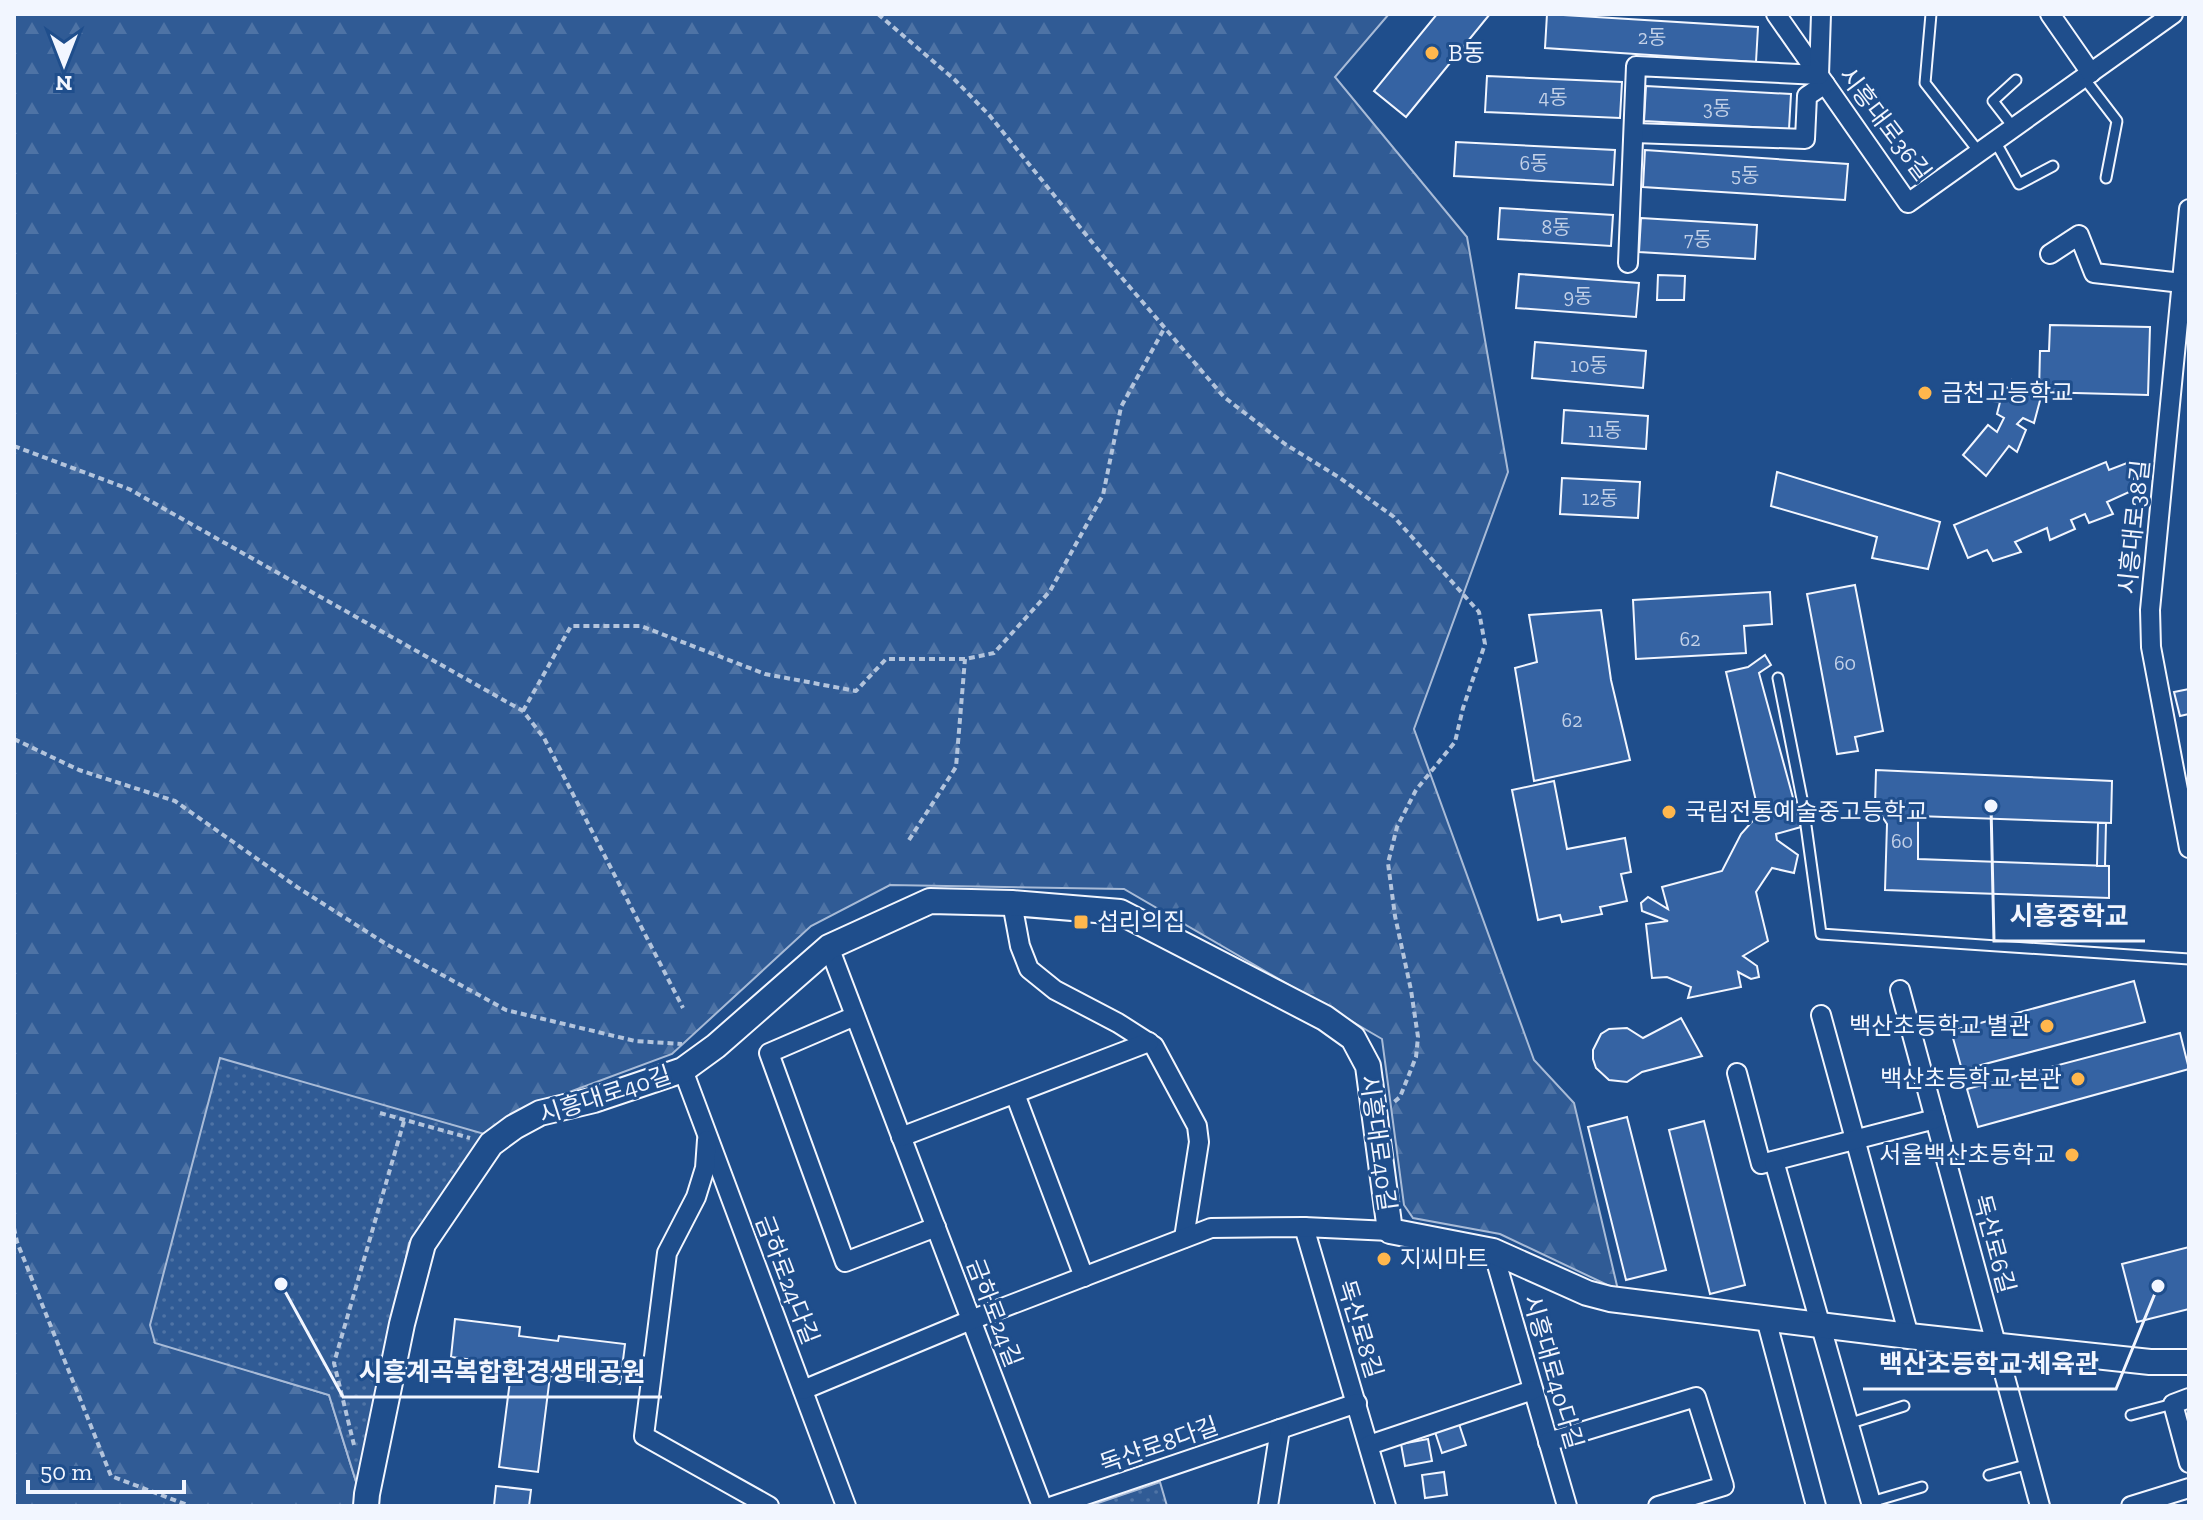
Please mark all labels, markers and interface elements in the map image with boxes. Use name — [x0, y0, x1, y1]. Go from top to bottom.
north arrow — [24, 24, 104, 104]
house number: 2동 — [1638, 25, 1666, 49]
place label: B동 — [1448, 38, 1485, 67]
marker: B동 — [1423, 44, 1441, 62]
street label: 시흥대로36길 — [1833, 61, 1938, 186]
text: N — [55, 70, 72, 97]
house number: 4동 — [1538, 85, 1568, 109]
house number: 3동 — [1703, 96, 1731, 120]
house number: 6동 — [1519, 151, 1549, 175]
house number: 5동 — [1731, 163, 1759, 187]
house number: 8동 — [1541, 215, 1571, 239]
house number: 7동 — [1684, 227, 1712, 251]
house number: 9동 — [1563, 284, 1593, 308]
house number: 10동 — [1570, 353, 1608, 377]
place label: 금천고등학교 — [1941, 378, 2073, 407]
marker: 금천고등학교 — [1916, 384, 1934, 402]
house number: 11동 — [1588, 418, 1622, 442]
street label: 시흥대로38길 — [2112, 458, 2155, 596]
house number: 12동 — [1582, 486, 1618, 510]
house number: 62 — [1680, 627, 1700, 651]
house number: 60 — [1834, 651, 1856, 675]
house number: 62 — [1562, 708, 1582, 732]
place label: 국립전통예술중고등학교 — [1685, 797, 1928, 826]
marker: 국립전통예술중고등학교 — [1660, 803, 1678, 821]
house number: 60 — [1891, 829, 1913, 853]
callout: 시흥중학교 — [1994, 891, 2145, 941]
text: 시흥중학교 — [2009, 900, 2129, 932]
place label: 섭리의집 — [1097, 907, 1185, 936]
marker: 섭리의집 — [1072, 913, 1090, 931]
place label: 백산초등학교 별관 — [1849, 1011, 2031, 1040]
marker: 백산초등학교 별관 — [2038, 1017, 2056, 1035]
street label: 시흥대로40길 — [535, 1060, 675, 1130]
place label: 백산초등학교 본관 — [1880, 1064, 2062, 1093]
marker: 백산초등학교 본관 — [2069, 1070, 2087, 1088]
street label: 시흥대로40길 — [1355, 1073, 1402, 1213]
place label: 서울백산초등학교 — [1879, 1140, 2056, 1169]
marker: 서울백산초등학교 — [2063, 1146, 2081, 1164]
street label: 독산로6길 — [1967, 1191, 2022, 1296]
street label: 금하로24다길 — [750, 1211, 825, 1348]
place label: 지씨마트 — [1400, 1244, 1488, 1273]
marker: 지씨마트 — [1375, 1250, 1393, 1268]
street label: 금하로24길 — [961, 1255, 1028, 1371]
street label: 독산로8길 — [1332, 1276, 1389, 1381]
street label: 시흥대로40다길 — [1518, 1291, 1589, 1452]
callout: 백산초등학교 체육관 — [1863, 1339, 2116, 1389]
callout: 시흥계곡복합환경생태공원 — [343, 1347, 662, 1397]
text: 백산초등학교 체육관 — [1879, 1348, 2099, 1380]
text: 시흥계곡복합환경생태공원 — [358, 1356, 646, 1388]
street label: 독산로8다길 — [1096, 1411, 1222, 1478]
scale bar — [28, 1444, 184, 1494]
text: 50 m — [40, 1457, 93, 1486]

